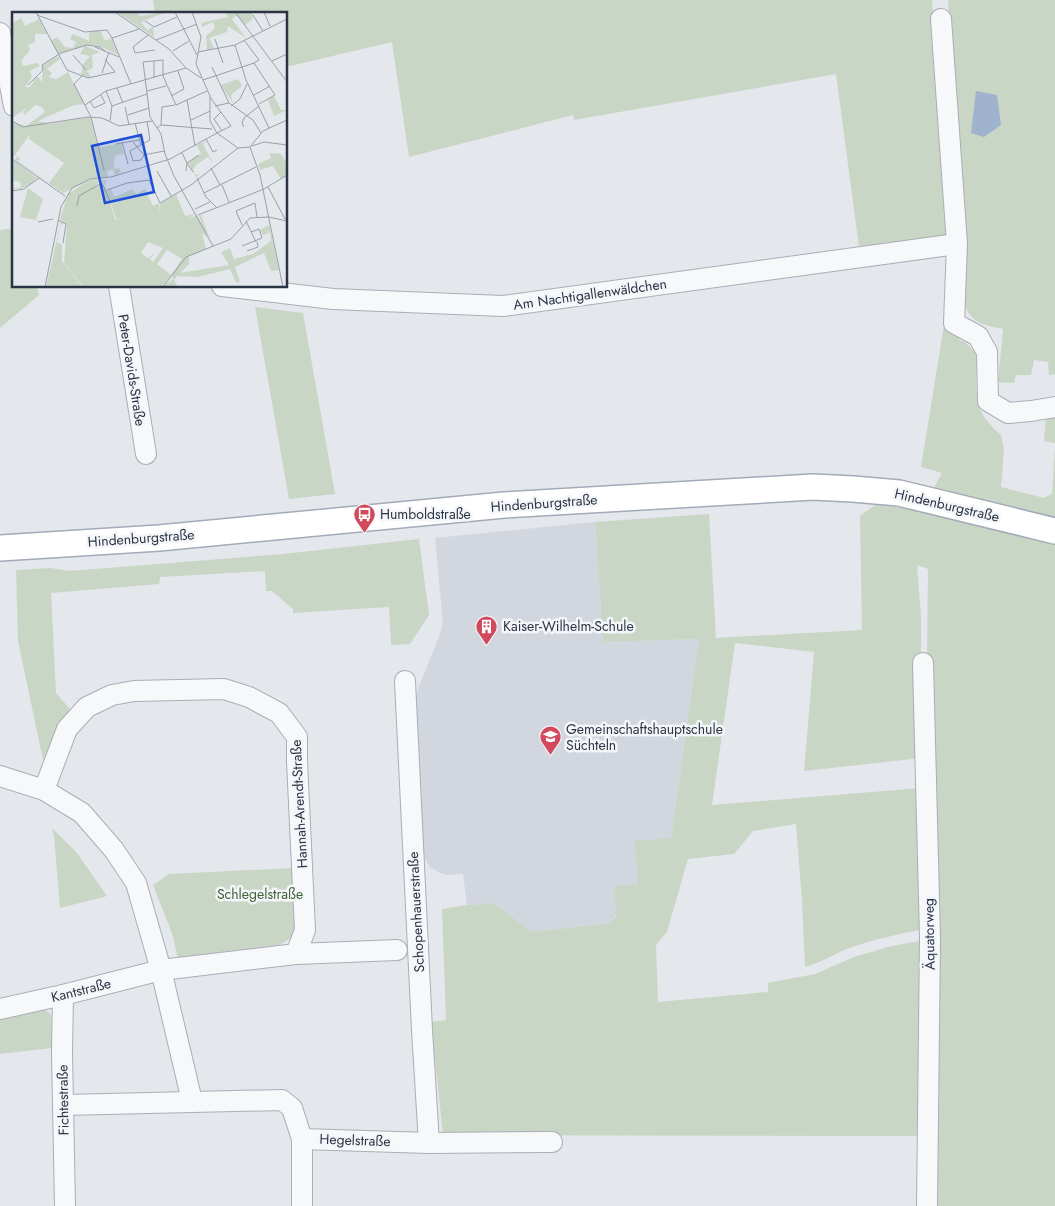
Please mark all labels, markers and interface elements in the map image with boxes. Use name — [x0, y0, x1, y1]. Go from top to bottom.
inset map — [12, 12, 288, 288]
street label: Am Nachtigallenwäldchen — [512, 273, 668, 315]
street label: Peter-Davids-Straße — [113, 313, 151, 427]
street label: Hindenburgstraße — [893, 483, 1001, 527]
street label: Hindenburgstraße — [490, 489, 598, 517]
bus stop icon: Humboldstraße — [352, 502, 376, 533]
place label: Humboldstraße — [380, 504, 471, 524]
street label: Hindenburgstraße — [87, 524, 195, 552]
building icon: Kaiser-Wilhelm-Schule — [475, 614, 499, 645]
place label: Kaiser-Wilhelm-Schule — [503, 616, 634, 636]
place label: Gemeinschaftshauptschule Süchteln — [566, 719, 723, 755]
school or university icon: Gemeinschaftshauptschule Süchteln — [538, 725, 562, 756]
street label: Hannah-Arendt-Straße — [286, 739, 312, 869]
street label: Schopenhauerstraße — [403, 851, 429, 973]
park label: Schlegelstraße — [217, 884, 303, 904]
street label: Äquatorweg — [918, 898, 940, 970]
street label: Kantstraße — [49, 973, 113, 1007]
street label: Fichtestraße — [52, 1064, 74, 1136]
street label: Hegelstraße — [319, 1129, 391, 1151]

